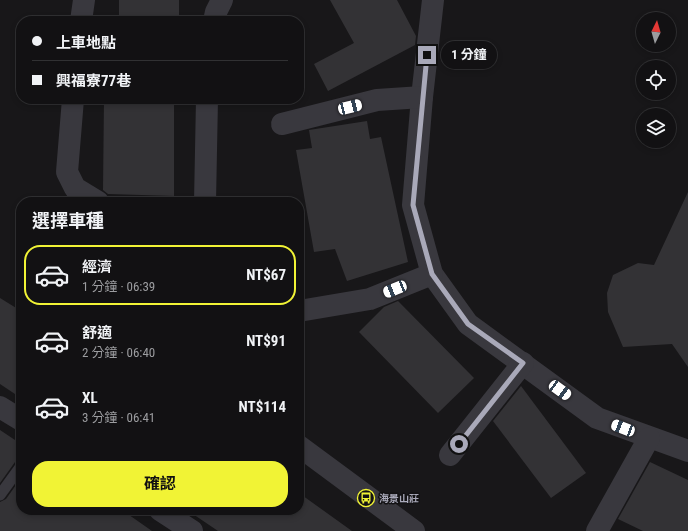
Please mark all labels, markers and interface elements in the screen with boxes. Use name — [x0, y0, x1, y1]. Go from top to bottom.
north arrow — [636, 12, 676, 52]
map controls — [636, 12, 676, 148]
text: 上車地點 — [56, 34, 116, 52]
callout: 1 分鐘 — [441, 41, 497, 69]
route end — [418, 46, 436, 64]
text: 1 分鐘 — [451, 47, 487, 62]
button: locate — [636, 60, 676, 100]
text: 興福寮77巷 — [56, 72, 131, 90]
car — [337, 98, 363, 116]
button: layers — [636, 108, 676, 148]
text: 選擇車種 — [32, 210, 104, 231]
icon: car — [34, 257, 70, 293]
text: 經濟 — [82, 258, 112, 276]
text: NT$67 — [246, 266, 286, 284]
text: 1 分鐘 · 06:39 — [82, 279, 155, 294]
car — [382, 279, 408, 299]
icon: car — [34, 323, 70, 359]
text: 舒適 — [82, 324, 112, 342]
text: NT$91 — [246, 332, 286, 350]
text: 2 分鐘 · 06:40 — [82, 345, 155, 360]
car — [547, 378, 573, 402]
icon: car — [34, 389, 70, 425]
text: XL — [82, 389, 98, 407]
text: NT$114 — [239, 398, 286, 416]
text: 3 分鐘 · 06:41 — [82, 410, 155, 425]
car — [610, 418, 636, 438]
route start — [450, 435, 468, 453]
button: 確認 — [32, 461, 288, 507]
bus stop icon: 海景山莊 — [356, 488, 376, 508]
place label: 海景山莊 — [379, 493, 419, 504]

